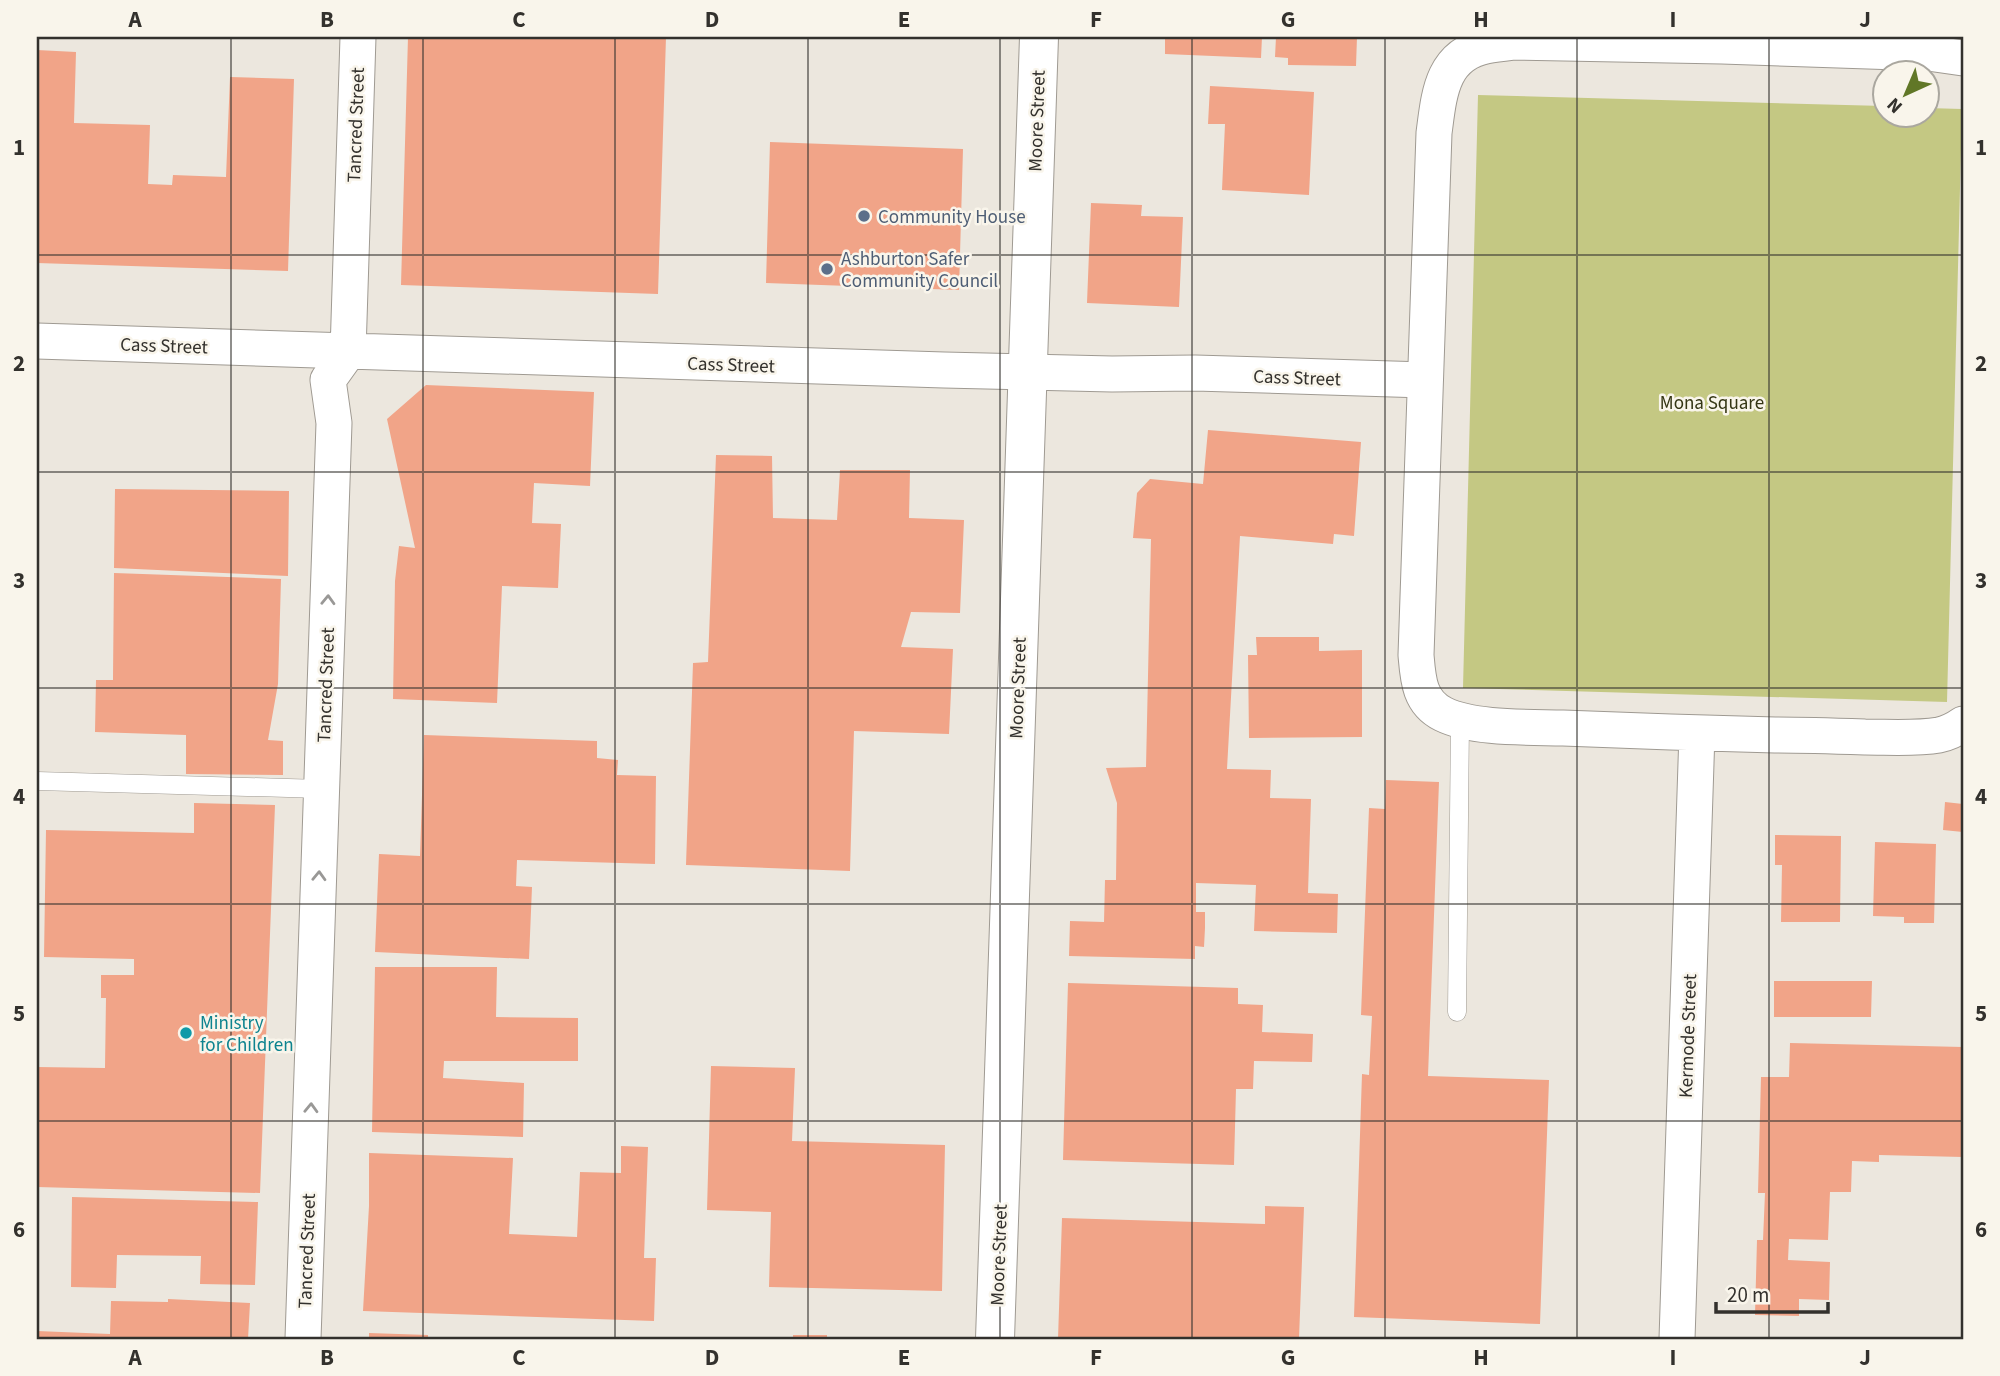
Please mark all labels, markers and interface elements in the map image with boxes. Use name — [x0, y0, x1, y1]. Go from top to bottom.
text: A — [127, 3, 142, 36]
text: B — [320, 3, 334, 36]
text: C — [512, 3, 526, 36]
text: D — [705, 3, 719, 36]
text: E — [898, 3, 910, 36]
text: F — [1090, 3, 1102, 36]
text: G — [1281, 3, 1295, 36]
text: H — [1473, 3, 1489, 36]
text: I — [1670, 3, 1676, 36]
text: J — [1859, 3, 1871, 36]
north arrow — [1870, 60, 1940, 130]
street label: Tancred Street — [341, 66, 372, 183]
street label: Moore Street — [1022, 69, 1053, 172]
text: N — [1881, 91, 1909, 119]
text: 1 — [13, 131, 25, 164]
text: 1 — [1975, 131, 1987, 164]
place label: Community House — [878, 204, 1026, 231]
marker: Community House — [856, 208, 872, 224]
place label: Ashburton Safer Community Council — [841, 246, 998, 295]
marker: Ashburton Safer Community Council — [819, 261, 835, 277]
street label: Cass Street — [120, 331, 209, 362]
text: 2 — [13, 347, 25, 380]
text: 2 — [1975, 347, 1987, 380]
street label: Cass Street — [687, 350, 776, 381]
street label: Cass Street — [1253, 363, 1342, 394]
park label: Mona Square — [1660, 390, 1764, 417]
text: 3 — [13, 564, 25, 597]
text: 3 — [1975, 564, 1987, 597]
one-way arrow — [321, 594, 336, 605]
street label: Tancred Street — [311, 626, 342, 743]
street label: Moore Street — [1003, 636, 1034, 739]
text: 4 — [13, 780, 25, 813]
text: 4 — [1975, 780, 1987, 813]
one-way arrow — [311, 870, 327, 881]
street label: Kermode Street — [1673, 973, 1704, 1099]
text: 5 — [13, 997, 25, 1030]
text: 5 — [1975, 997, 1987, 1030]
place label: Ministry for Children — [200, 1010, 294, 1059]
marker: Ministry for Children — [178, 1025, 194, 1041]
one-way arrow — [303, 1103, 318, 1114]
street label: Tancred Street — [292, 1192, 323, 1309]
street label: Moore Street — [984, 1203, 1015, 1306]
text: 6 — [13, 1213, 25, 1246]
text: 6 — [1975, 1213, 1987, 1246]
scale bar — [1716, 1271, 1828, 1315]
text: 20 m — [1727, 1280, 1769, 1310]
text: A — [127, 1341, 142, 1374]
text: B — [320, 1341, 334, 1374]
text: C — [512, 1341, 526, 1374]
text: D — [705, 1341, 719, 1374]
text: E — [898, 1341, 910, 1374]
text: F — [1090, 1341, 1102, 1374]
text: G — [1281, 1341, 1295, 1374]
text: H — [1473, 1341, 1489, 1374]
text: I — [1670, 1341, 1676, 1374]
text: J — [1859, 1341, 1871, 1374]

